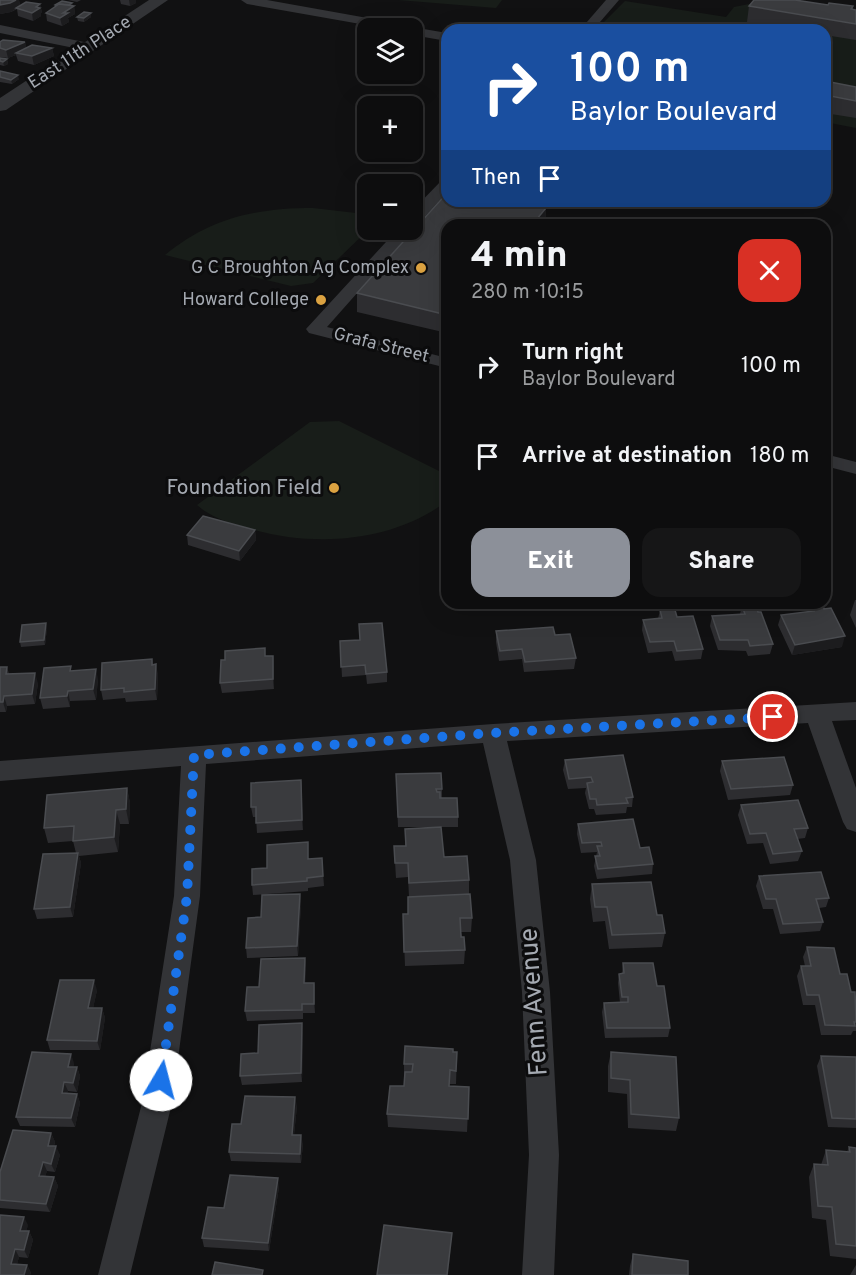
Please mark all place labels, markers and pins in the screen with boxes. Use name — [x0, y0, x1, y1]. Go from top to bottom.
place label: G C Broughton Ag Complex — [191, 257, 409, 280]
marker: G C Broughton Ag Complex — [414, 261, 428, 275]
place label: Howard College — [182, 289, 309, 312]
marker: Howard College — [314, 293, 328, 307]
place label: Foundation Field — [167, 475, 322, 502]
marker: Foundation Field — [327, 481, 341, 495]
pin — [747, 691, 798, 742]

